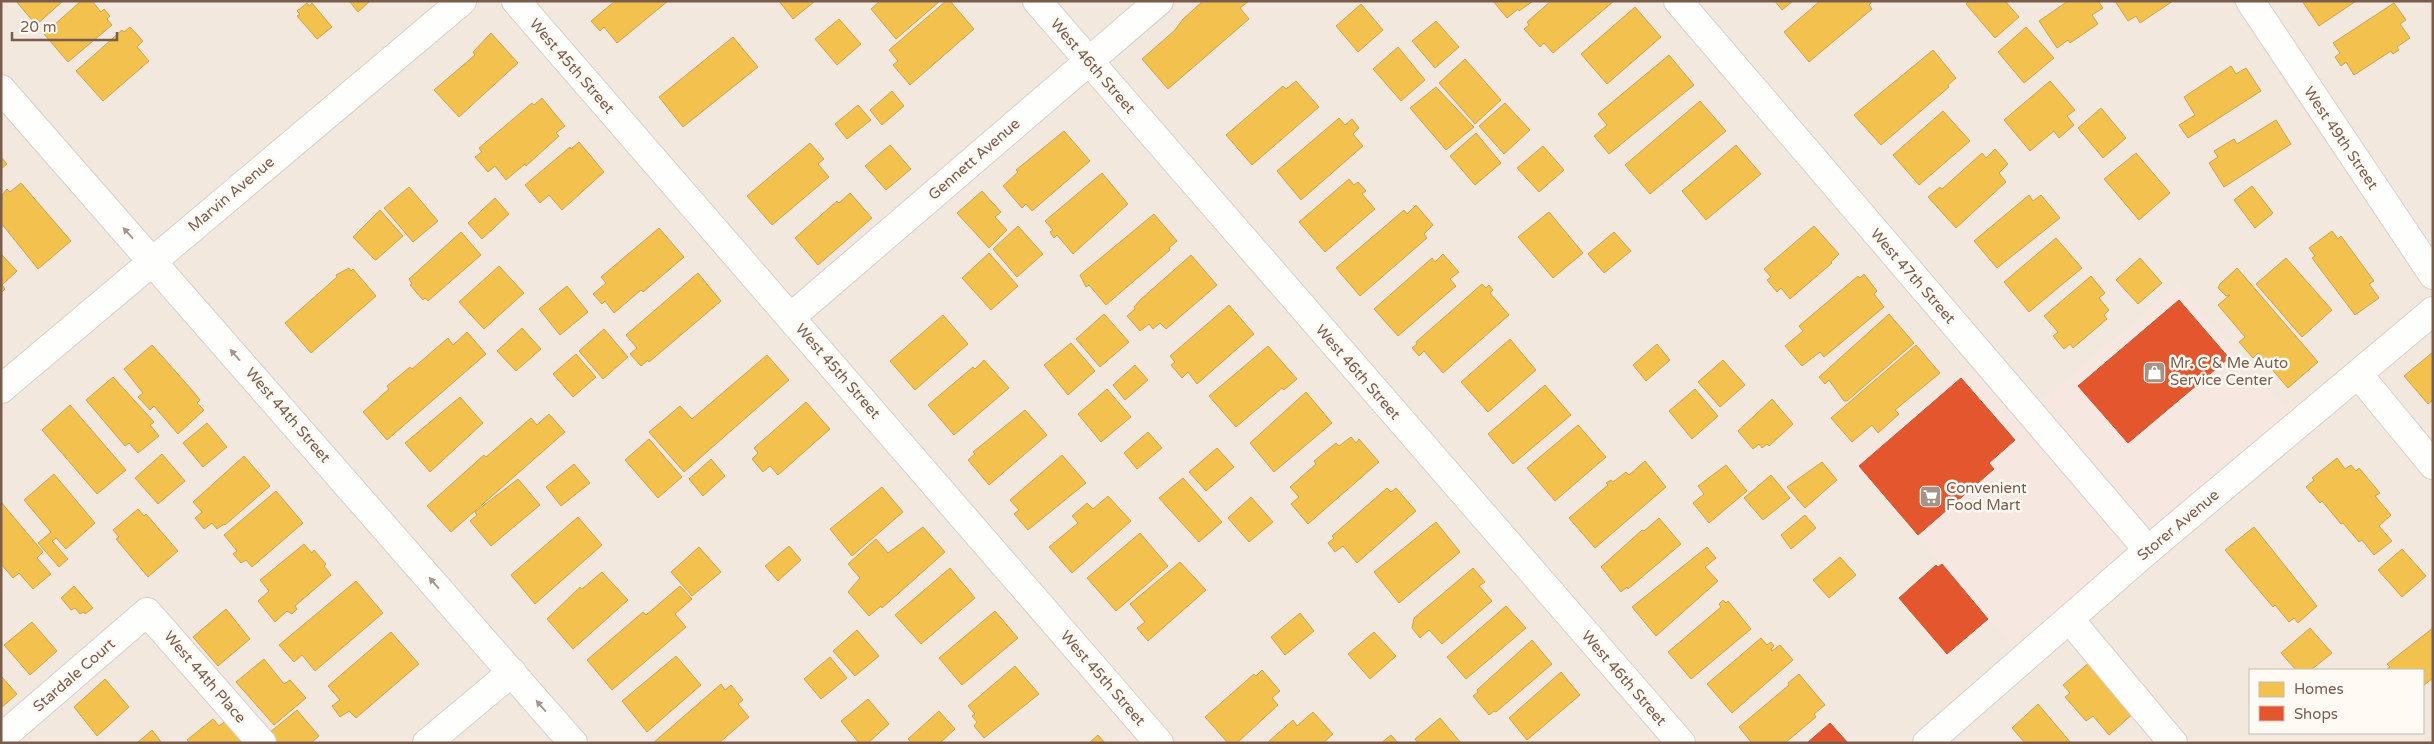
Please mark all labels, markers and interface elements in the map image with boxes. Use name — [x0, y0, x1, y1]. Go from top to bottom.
scale bar — [12, 10, 118, 42]
street label: West 45th Street — [526, 15, 618, 117]
street label: West 46th Street — [1047, 15, 1139, 117]
text: 20 m — [20, 18, 57, 36]
street label: West 49th Street — [2300, 83, 2382, 193]
street label: Gennett Avenue — [924, 114, 1024, 204]
street label: Marvin Avenue — [184, 153, 278, 235]
street label: West 47th Street — [1867, 225, 1959, 327]
one-way arrow — [122, 228, 134, 240]
street label: West 45th Street — [792, 320, 884, 422]
street label: West 46th Street — [1312, 321, 1404, 423]
one-way arrow — [229, 350, 241, 362]
place label: Mr. C & Me Auto Service Center — [2170, 354, 2288, 389]
shop icon: Mr. C & Me Auto Service Center — [2142, 360, 2166, 384]
street label: West 44th Street — [242, 364, 334, 466]
place label: Convenient Food Mart — [1946, 479, 2027, 514]
supermarket icon: Convenient Food Mart — [1918, 485, 1942, 509]
street label: Storer Avenue — [2134, 486, 2222, 564]
one-way arrow — [429, 577, 440, 590]
street label: West 44th Place — [160, 627, 250, 727]
street label: West 45th Street — [1057, 627, 1149, 729]
street label: West 46th Street — [1578, 627, 1670, 729]
street label: Stardale Court — [29, 634, 119, 715]
legend — [2249, 669, 2424, 734]
text: Homes — [2294, 680, 2344, 698]
one-way arrow — [535, 700, 547, 712]
text: Shops — [2294, 705, 2338, 723]

